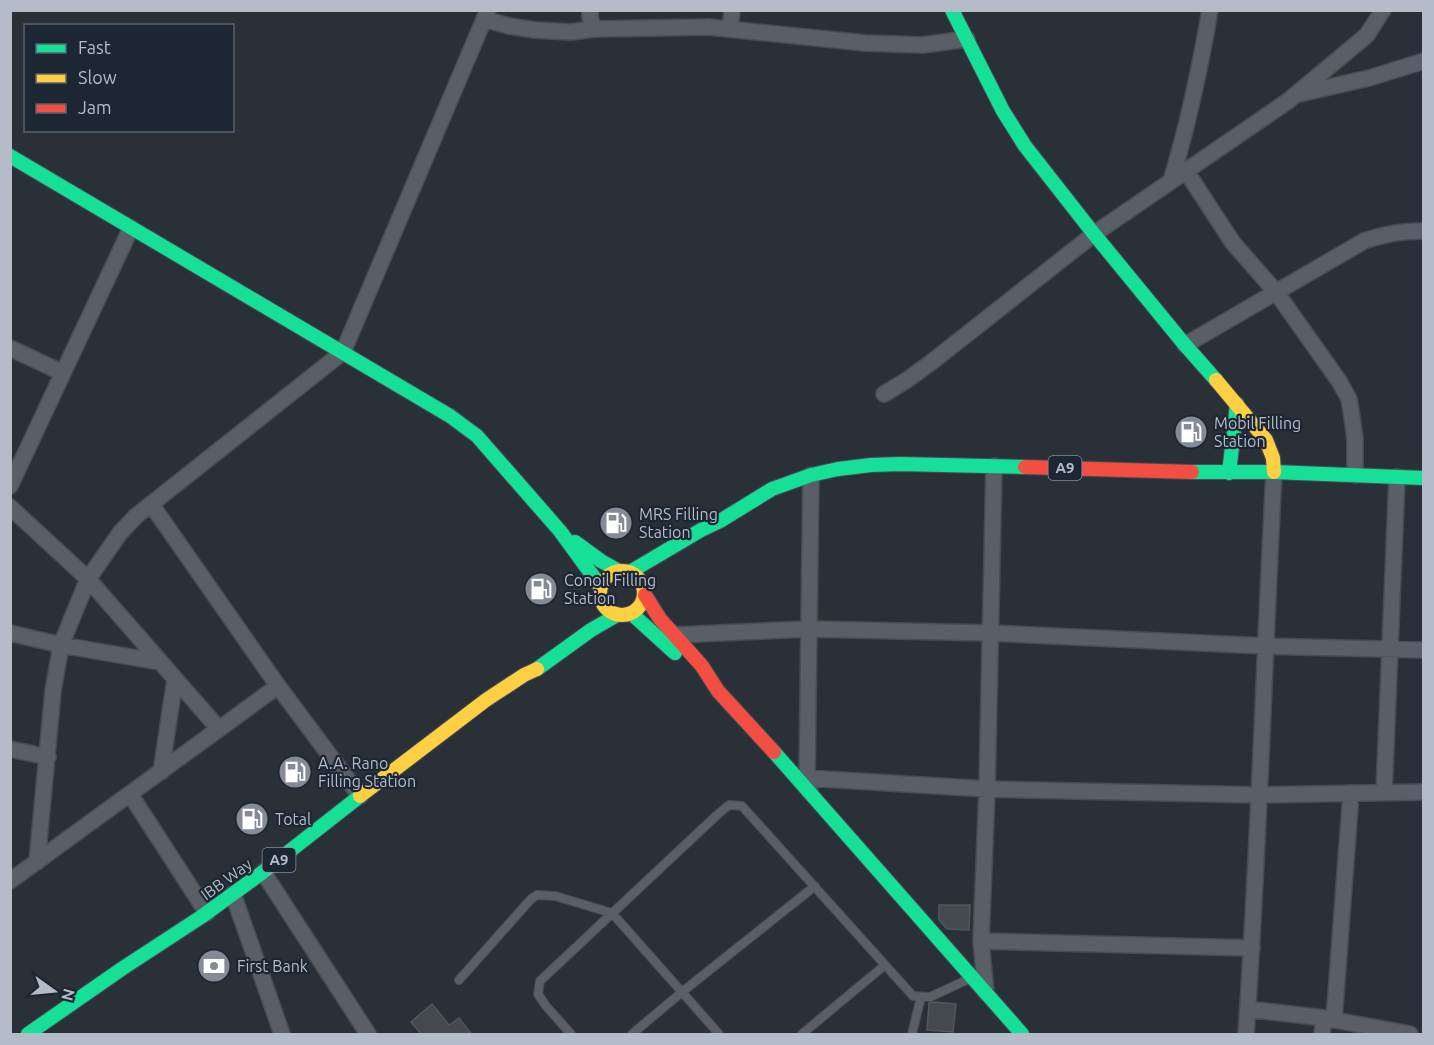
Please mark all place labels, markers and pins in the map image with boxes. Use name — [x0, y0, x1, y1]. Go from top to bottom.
fuel station icon: Mobil Filling Station — [1173, 414, 1209, 450]
place label: Mobil Filling Station — [1214, 414, 1301, 450]
fuel station icon: MRS Filling Station — [598, 505, 634, 541]
place label: MRS Filling Station — [639, 505, 718, 541]
fuel station icon: Conoil Filling Station — [523, 571, 559, 607]
place label: Conoil Filling Station — [564, 571, 656, 607]
fuel station icon: A.A. Rano Filling Station — [277, 754, 313, 790]
place label: A.A. Rano Filling Station — [318, 754, 416, 790]
fuel station icon: Total — [234, 801, 270, 837]
place label: Total — [275, 810, 311, 828]
bank icon: First Bank — [196, 948, 232, 984]
place label: First Bank — [237, 957, 308, 975]

